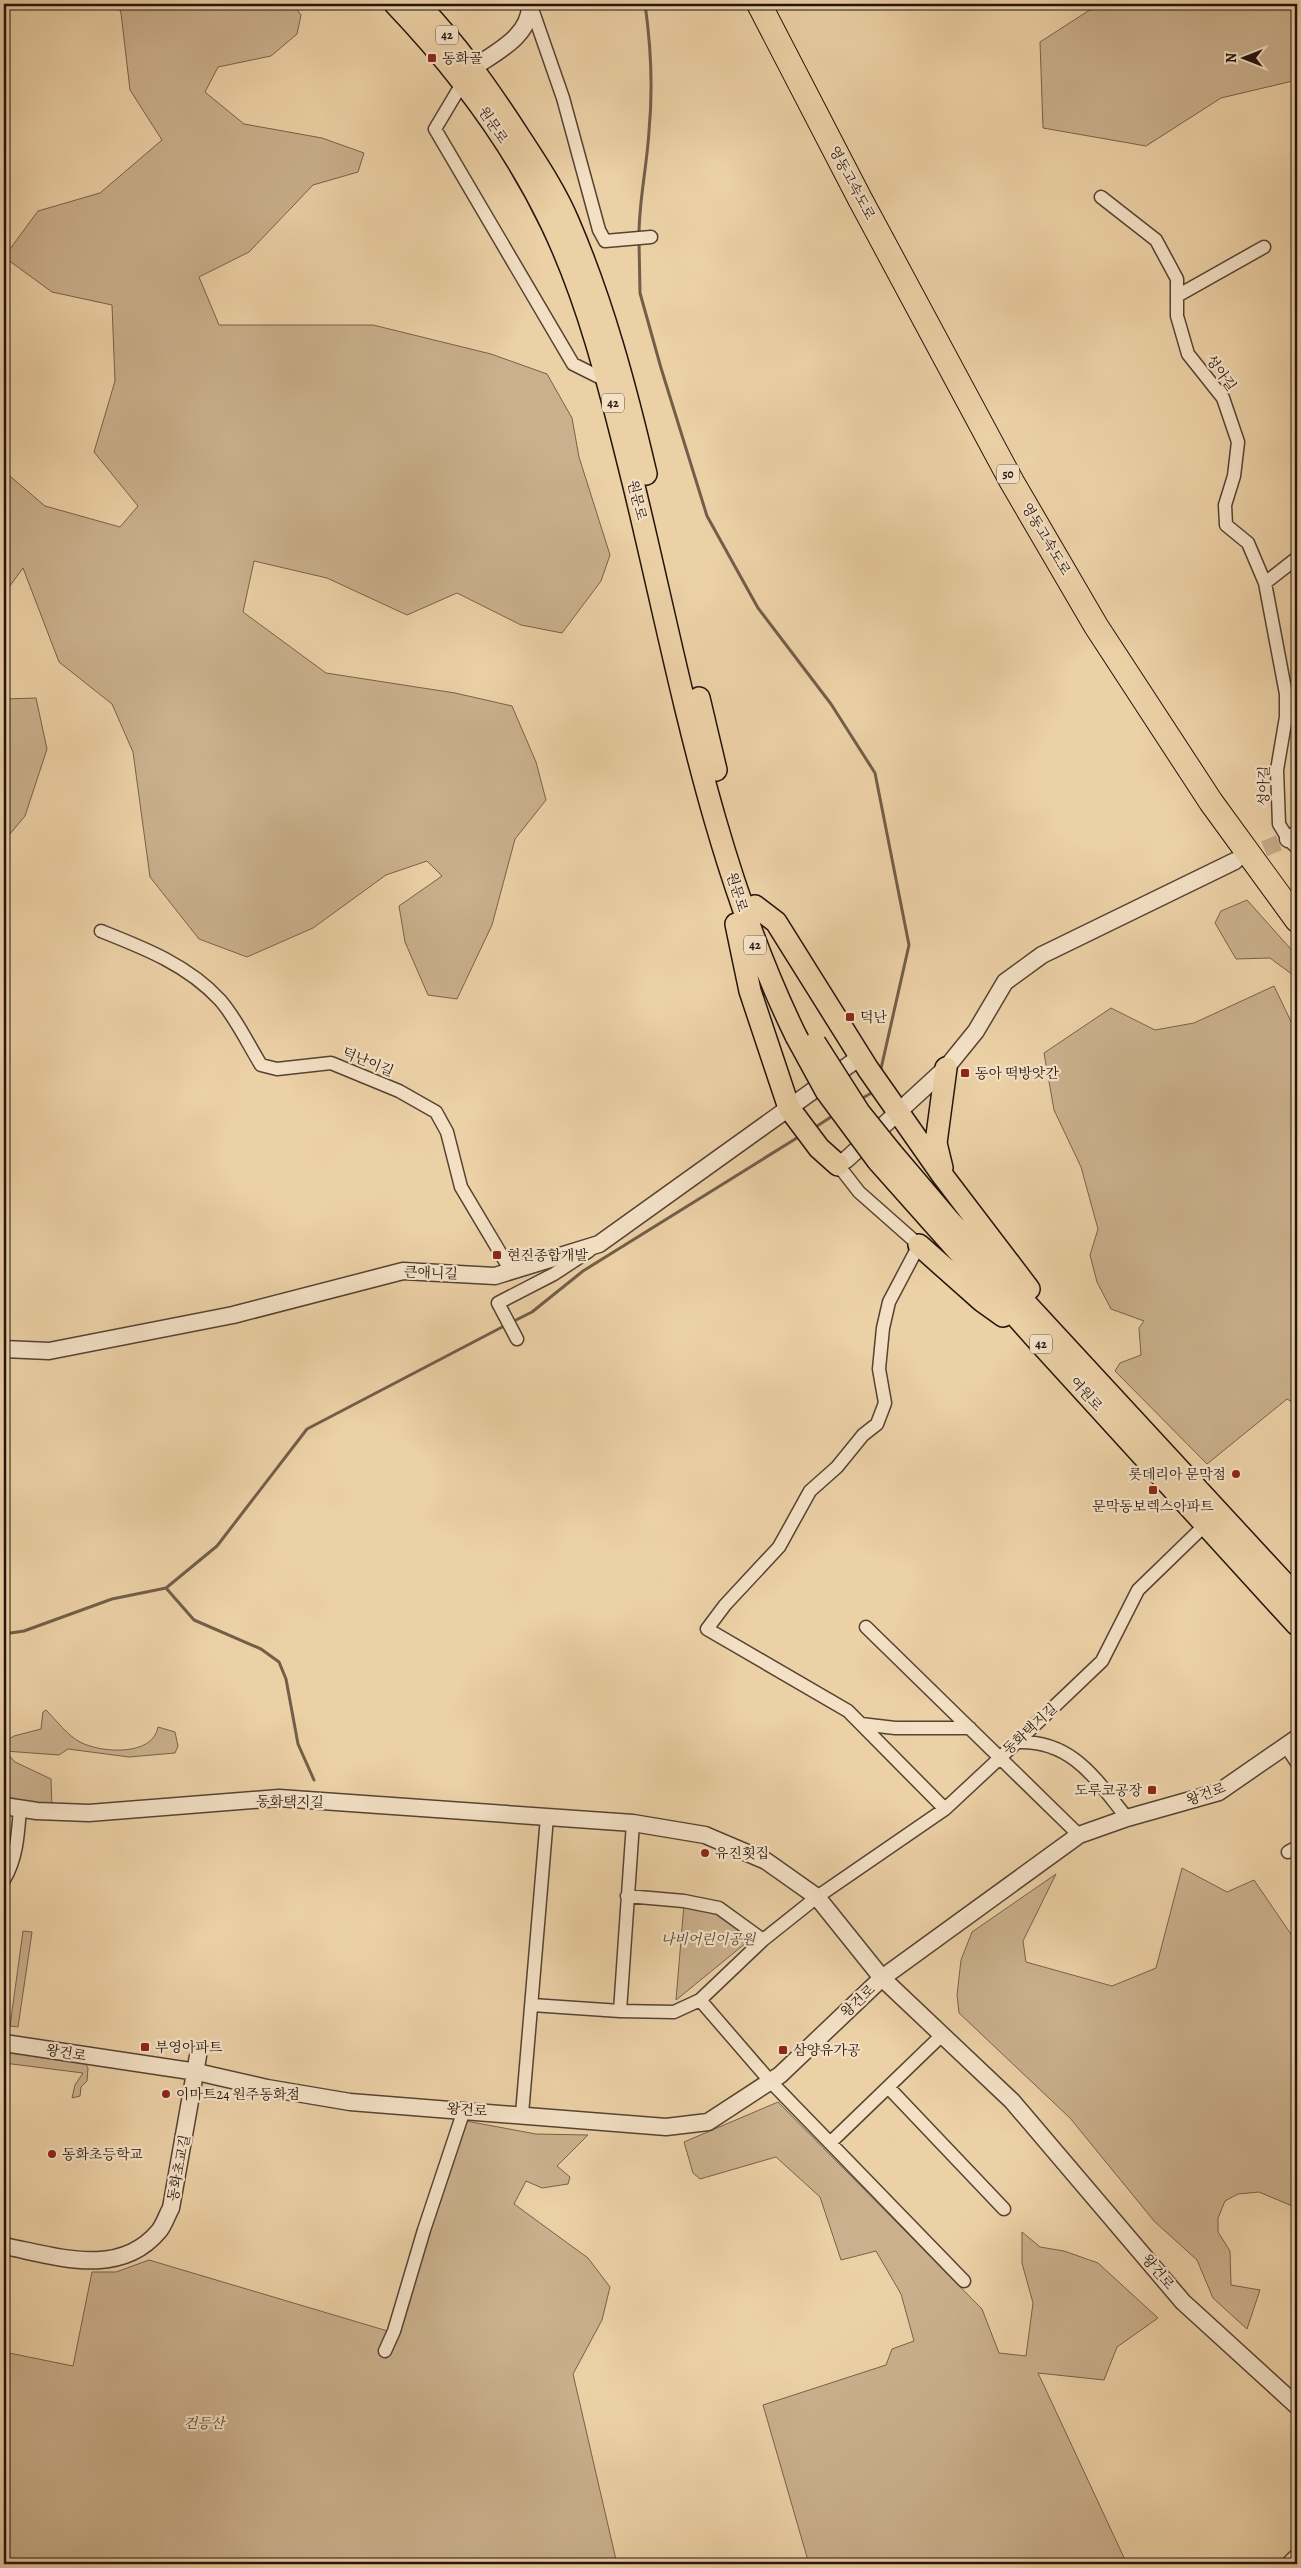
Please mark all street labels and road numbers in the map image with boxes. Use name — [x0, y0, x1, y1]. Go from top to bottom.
road number: 42 — [436, 26, 458, 44]
street label: 원문로 — [474, 103, 512, 148]
street label: 영동고속도로 — [825, 143, 880, 224]
street label: 성아길 — [1201, 351, 1241, 395]
road number: 42 — [602, 393, 624, 412]
road number: 50 — [997, 464, 1019, 484]
street label: 원문로 — [623, 478, 651, 522]
street label: 영동고속도로 — [1017, 499, 1075, 579]
street label: 성아길 — [1254, 766, 1274, 806]
street label: 원문로 — [722, 870, 752, 915]
road number: 42 — [744, 936, 766, 954]
street label: 덕난이길 — [339, 1043, 397, 1081]
street label: 큰애니길 — [404, 1263, 458, 1283]
road number: 42 — [1030, 1335, 1052, 1354]
street label: 여원로 — [1065, 1373, 1107, 1416]
street label: 동화택지길 — [999, 1699, 1061, 1759]
street label: 왕건로 — [1184, 1778, 1229, 1810]
street label: 동화택지길 — [256, 1792, 324, 1812]
street label: 왕건로 — [837, 1980, 880, 2022]
street label: 왕건로 — [44, 2040, 88, 2066]
street label: 왕건로 — [446, 2099, 488, 2121]
street label: 동화초교길 — [163, 2133, 195, 2203]
street label: 왕건로 — [1138, 2250, 1179, 2294]

